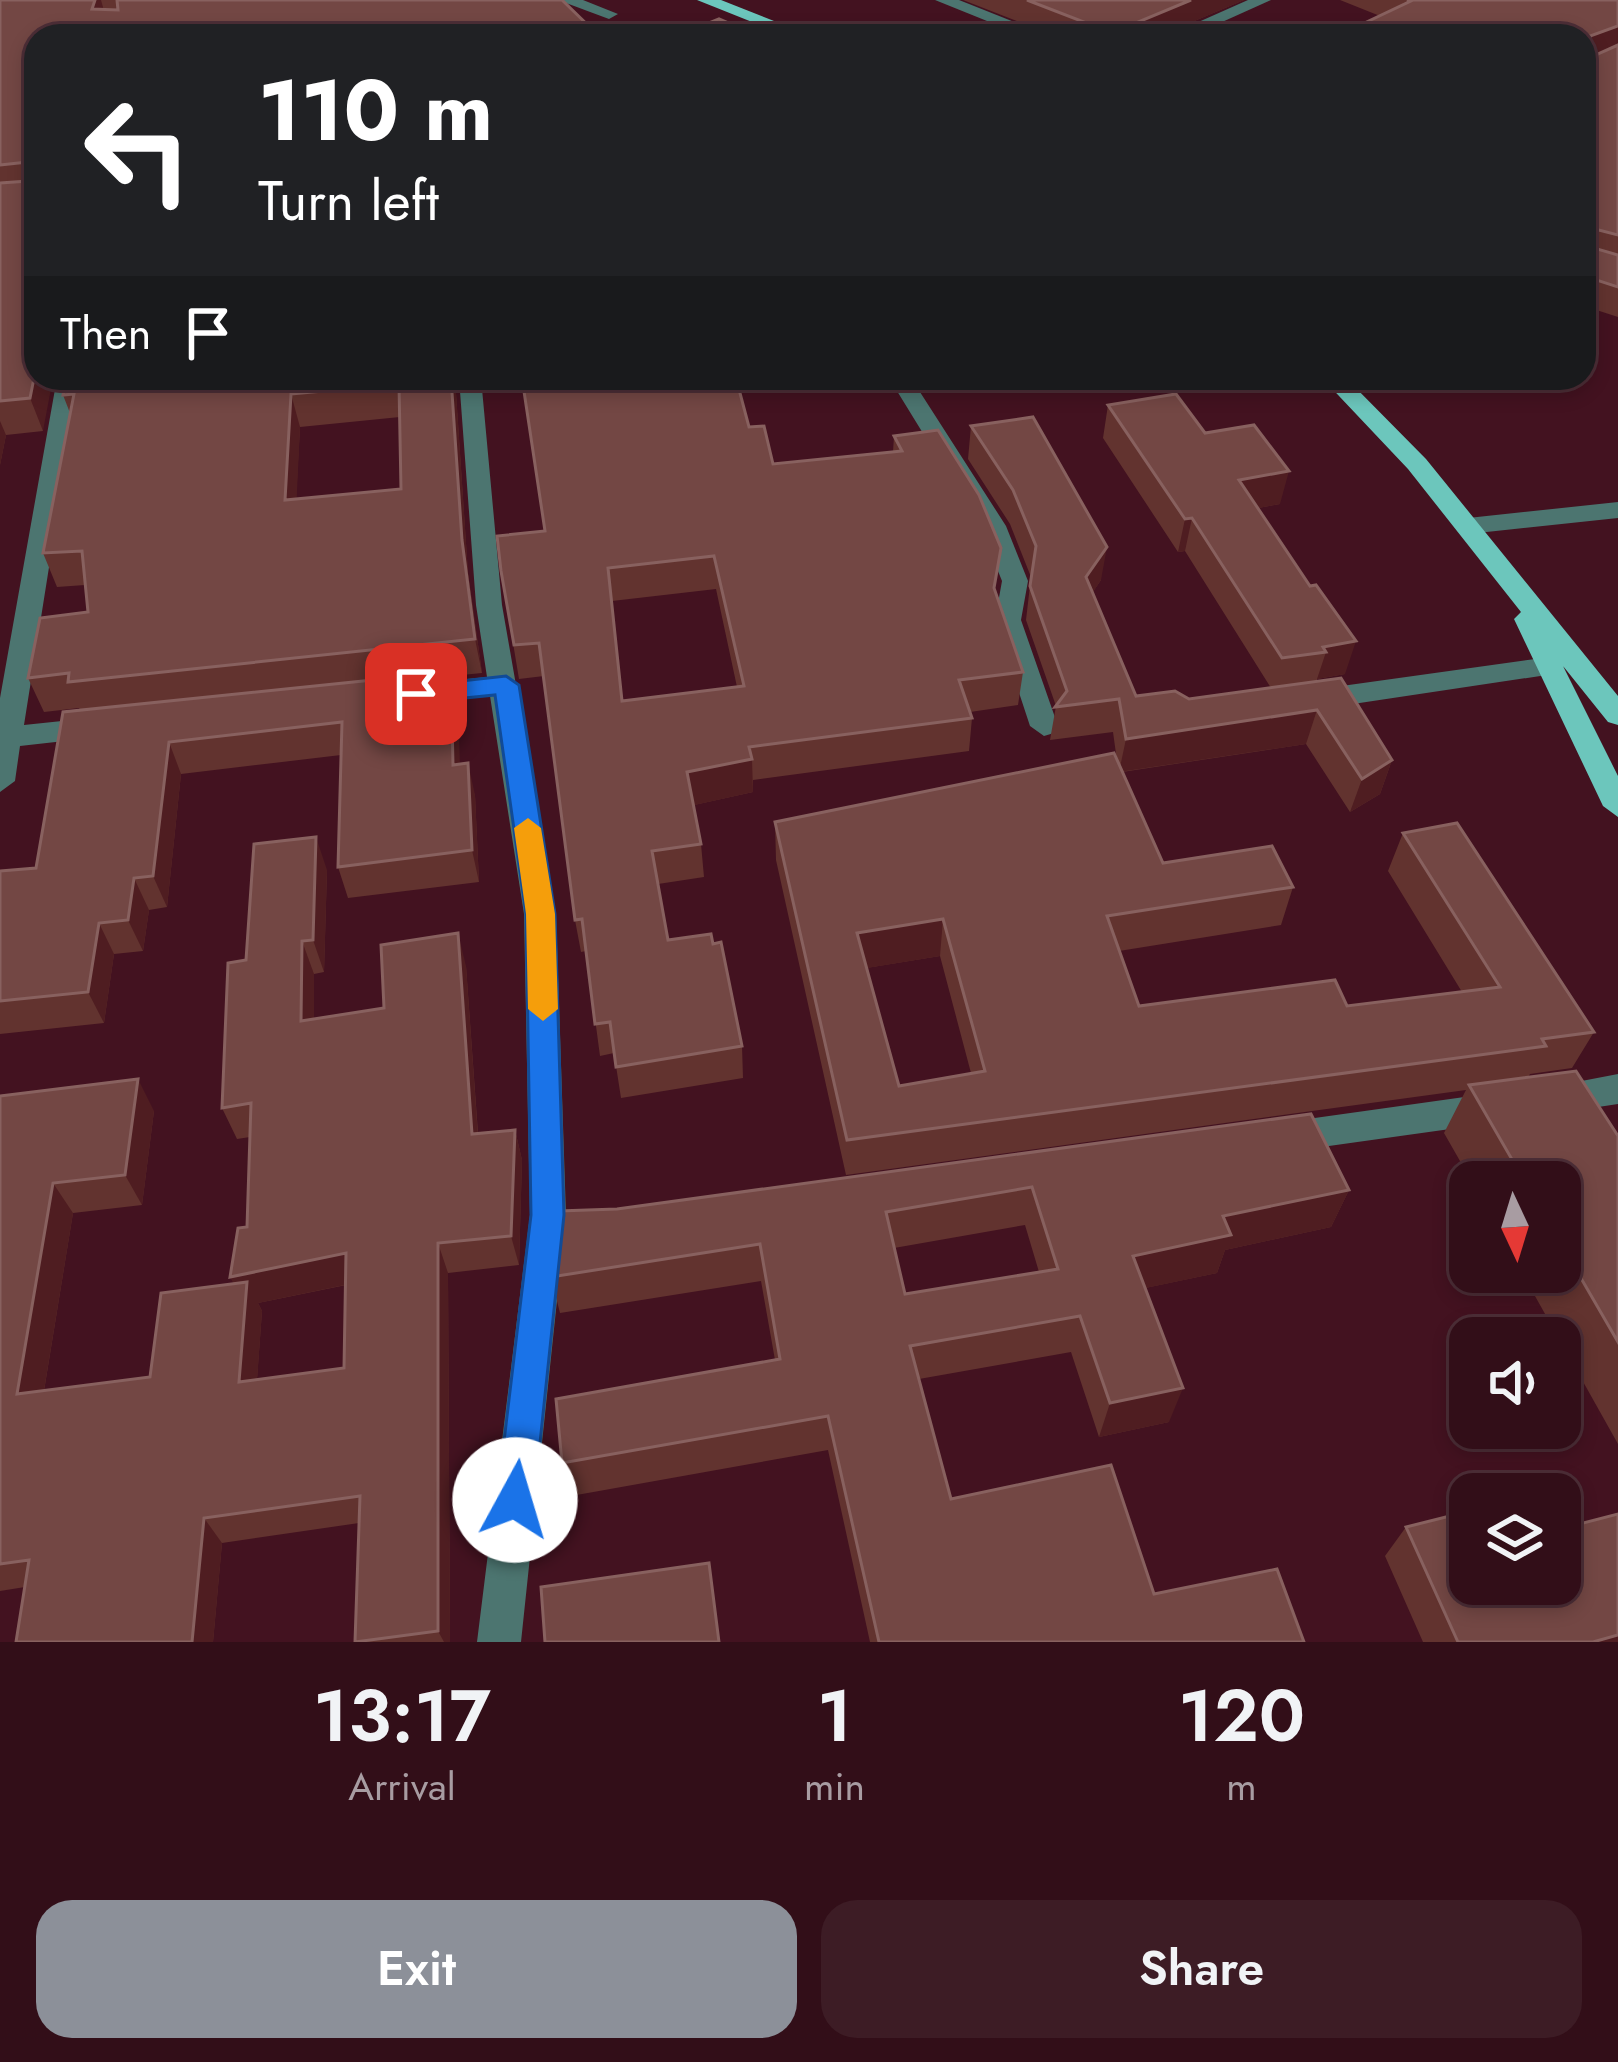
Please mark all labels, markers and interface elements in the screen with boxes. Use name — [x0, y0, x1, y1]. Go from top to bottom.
text: 110 m — [258, 50, 493, 172]
icon: left — [60, 72, 216, 228]
text: Turn left — [258, 162, 439, 240]
icon: arrive — [175, 300, 241, 366]
text: Then — [60, 301, 151, 366]
pin — [365, 643, 467, 745]
icon: arrive — [383, 661, 449, 727]
north arrow — [1449, 1161, 1581, 1293]
map controls — [1449, 1161, 1581, 1605]
button: sound — [1449, 1317, 1581, 1449]
position arrow — [452, 1437, 578, 1563]
button: layers — [1449, 1473, 1581, 1605]
text: 13:17 — [313, 1664, 491, 1768]
text: 1 — [817, 1664, 852, 1768]
text: 120 — [1178, 1664, 1305, 1768]
text: Arrival — [348, 1758, 456, 1815]
text: min — [804, 1758, 865, 1815]
text: m — [1226, 1758, 1257, 1815]
button: Exit — [36, 1900, 797, 2038]
button: Share — [821, 1900, 1582, 2038]

